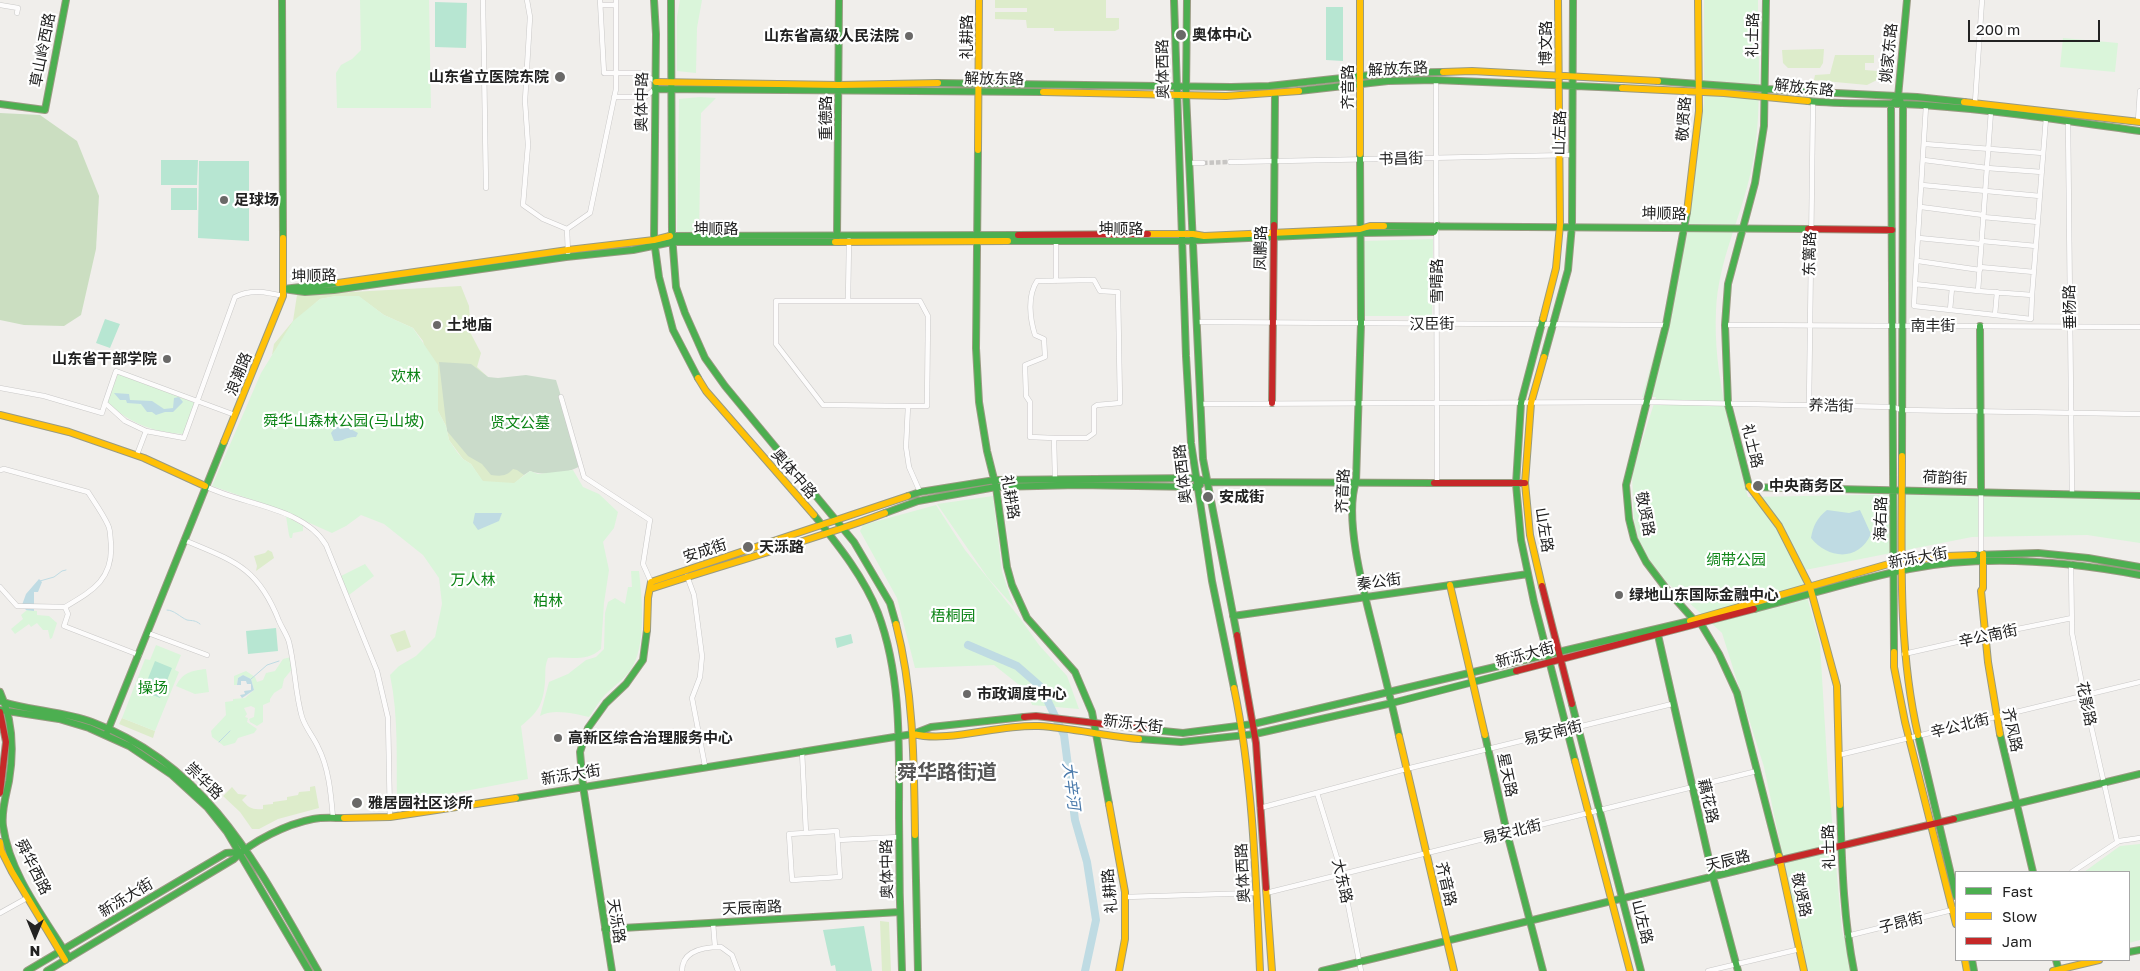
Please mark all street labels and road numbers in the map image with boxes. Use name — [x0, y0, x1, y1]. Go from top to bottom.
street label: 草山岭西路 — [27, 11, 59, 89]
street label: 礼士路 — [1744, 12, 1762, 58]
street label: 礼耕路 — [958, 15, 976, 59]
street label: 博文路 — [1537, 21, 1555, 65]
street label: 姚家东路 — [1877, 22, 1901, 84]
street label: 奥体西路 — [1153, 39, 1173, 99]
street label: 解放东路 — [1368, 58, 1428, 80]
street label: 齐音路 — [1339, 65, 1357, 109]
street label: 解放东路 — [964, 69, 1024, 89]
street label: 奥体中路 — [632, 72, 652, 132]
street label: 解放东路 — [1773, 76, 1835, 100]
street label: 重德路 — [817, 96, 835, 140]
street label: 敬贤路 — [1673, 96, 1695, 142]
street label: 山左路 — [1551, 110, 1569, 156]
street label: 书昌街 — [1378, 150, 1424, 168]
street label: 坤顺路 — [1641, 205, 1687, 223]
street label: 坤顺路 — [694, 220, 738, 238]
street label: 坤顺路 — [1099, 220, 1143, 238]
street label: 凤鹏路 — [1252, 225, 1270, 271]
street label: 东篱路 — [1801, 231, 1819, 277]
street label: 雪晴路 — [1428, 259, 1446, 303]
street label: 坤顺路 — [291, 267, 337, 285]
street label: 垂杨路 — [2061, 284, 2079, 330]
street label: 汉臣街 — [1410, 315, 1454, 333]
street label: 南丰街 — [1911, 317, 1955, 335]
street label: 浪潮路 — [222, 350, 256, 398]
street label: 养浩街 — [1808, 397, 1854, 415]
street label: 礼士路 — [1738, 422, 1766, 470]
street label: 奥体西路 — [1170, 443, 1196, 505]
street label: 奥体中路 — [768, 445, 820, 503]
street label: 齐音路 — [1333, 468, 1353, 514]
street label: 荷韵街 — [1922, 468, 1968, 488]
street label: 礼耕路 — [997, 473, 1023, 521]
street label: 敬贤路 — [1632, 490, 1658, 538]
street label: 海右路 — [1872, 496, 1890, 542]
street label: 山左路 — [1532, 506, 1556, 554]
street label: 安成街 — [681, 535, 729, 567]
street label: 新泺大街 — [1887, 544, 1949, 572]
street label: 秦公街 — [1355, 570, 1403, 594]
street label: 辛公南街 — [1957, 621, 2019, 651]
street label: 新泺大街 — [1494, 639, 1556, 671]
street label: 花影路 — [2073, 680, 2099, 728]
street label: 齐风路 — [1999, 706, 2025, 754]
street label: 辛公北街 — [1929, 710, 1991, 742]
street label: 新泺大街 — [1102, 711, 1164, 737]
street label: 易安南街 — [1522, 717, 1584, 749]
street label: 星天路 — [1494, 751, 1520, 799]
street label: 崇华路 — [182, 759, 226, 803]
street label: 新泺大街 — [540, 761, 602, 789]
street label: 藕花路 — [1694, 777, 1722, 825]
street label: 易安北街 — [1481, 816, 1543, 848]
street label: 礼士路 — [1819, 824, 1839, 870]
street label: 舜华西路 — [11, 836, 55, 898]
street label: 奥体中路 — [877, 839, 897, 899]
street label: 奥体西路 — [1232, 843, 1254, 903]
street label: 天辰路 — [1704, 847, 1752, 875]
street label: 大东路 — [1328, 857, 1356, 905]
street label: 齐音路 — [1432, 860, 1460, 908]
street label: 礼耕路 — [1099, 868, 1121, 914]
street label: 敬贤路 — [1788, 871, 1814, 919]
street label: 新泺大街 — [96, 875, 156, 921]
street label: 天泺路 — [604, 897, 628, 945]
street label: 天辰南路 — [722, 897, 782, 919]
street label: 山左路 — [1628, 898, 1656, 946]
street label: 子昂街 — [1877, 909, 1925, 937]

